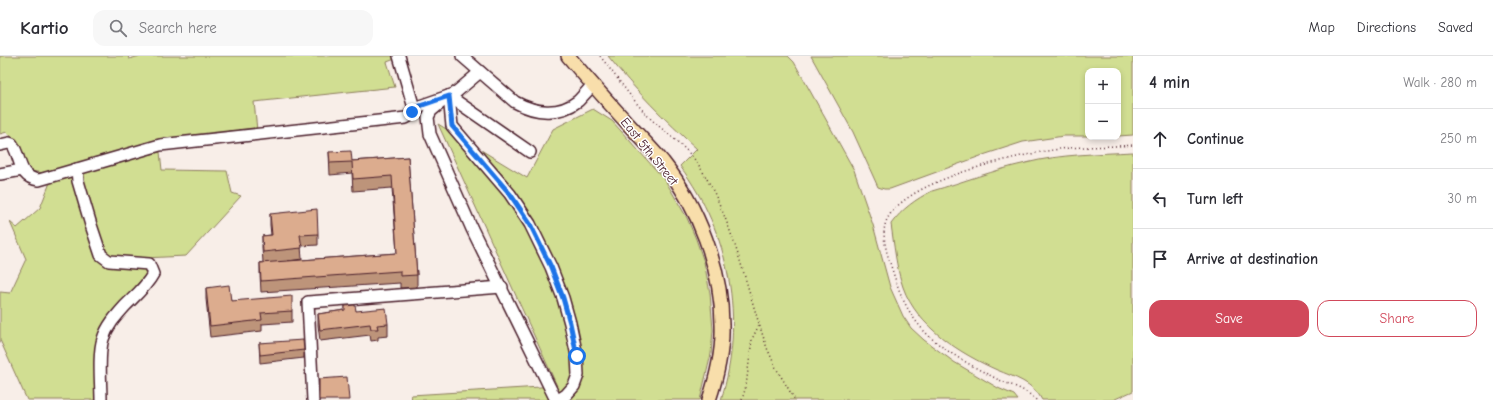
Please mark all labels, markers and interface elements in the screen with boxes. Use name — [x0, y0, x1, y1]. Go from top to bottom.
search box — [93, 10, 373, 46]
text: Kartio — [20, 17, 69, 39]
icon: search — [107, 17, 129, 39]
text: Search here — [139, 19, 217, 37]
text: Map — [1308, 19, 1335, 36]
text: Directions — [1357, 19, 1416, 36]
text: Saved — [1438, 19, 1473, 36]
map controls — [1085, 68, 1121, 140]
button: + — [1085, 68, 1121, 104]
text: 4 min — [1149, 73, 1190, 92]
text: Walk · 280 m — [1403, 75, 1477, 90]
route end — [403, 103, 421, 121]
button: − — [1085, 104, 1121, 140]
street label: East 5th Street — [618, 114, 682, 189]
icon: ahead — [1149, 128, 1171, 150]
text: Continue — [1187, 130, 1244, 148]
text: 250 m — [1440, 131, 1477, 146]
icon: left — [1149, 188, 1171, 210]
text: Turn left — [1187, 190, 1243, 208]
text: 30 m — [1447, 191, 1477, 206]
icon: arrive — [1149, 248, 1171, 270]
text: Arrive at destination — [1187, 250, 1318, 268]
button: Save — [1149, 300, 1309, 337]
button: Share — [1317, 300, 1477, 337]
route start — [568, 347, 586, 365]

